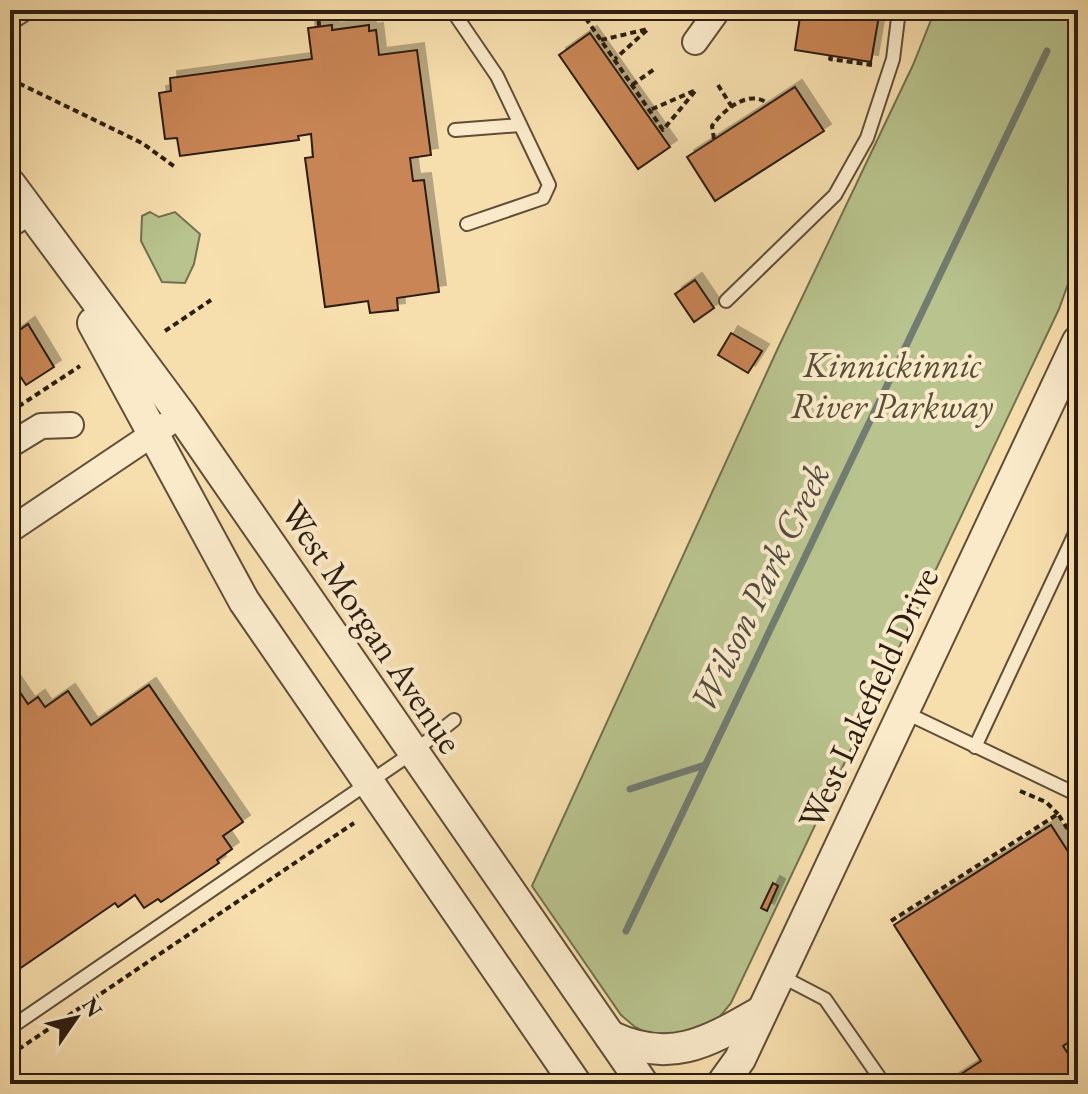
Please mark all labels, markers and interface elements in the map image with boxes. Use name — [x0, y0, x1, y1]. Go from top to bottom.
park label: Kinnickinnic River Parkway — [791, 341, 994, 429]
water label: Wilson Park Creek — [678, 455, 840, 719]
street label: West Morgan Avenue — [270, 492, 474, 762]
street label: West Lakefield Drive — [787, 560, 949, 836]
north arrow — [36, 978, 116, 1058]
text: N — [75, 992, 109, 1023]

